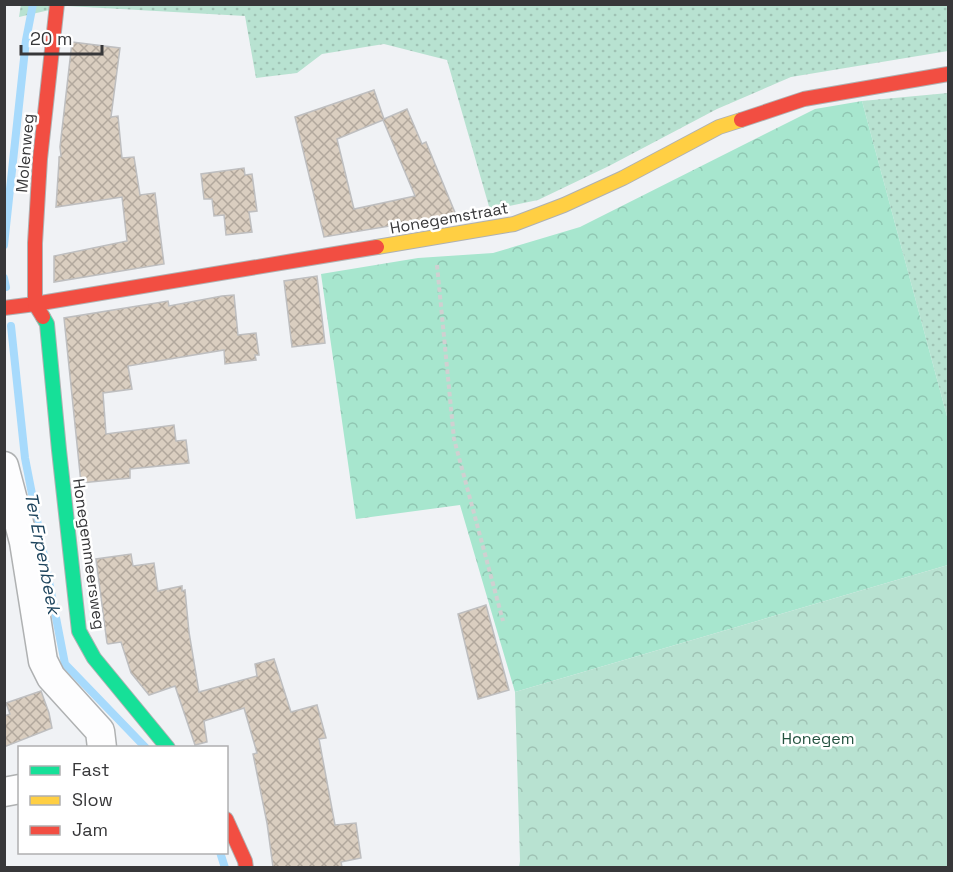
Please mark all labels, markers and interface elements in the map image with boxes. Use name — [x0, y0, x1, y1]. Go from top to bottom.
scale bar — [21, 18, 102, 56]
text: 20 m — [30, 27, 73, 50]
street label: Molenweg — [11, 113, 39, 193]
street label: Honegemstraat — [388, 197, 510, 239]
street label: Honegemmeersweg — [68, 477, 110, 631]
water label: Ter Erpenbeek — [20, 490, 67, 618]
park label: Honegem — [781, 728, 855, 749]
legend — [18, 746, 228, 854]
text: Fast — [72, 758, 109, 781]
text: Slow — [72, 788, 113, 811]
text: Jam — [72, 818, 108, 841]

